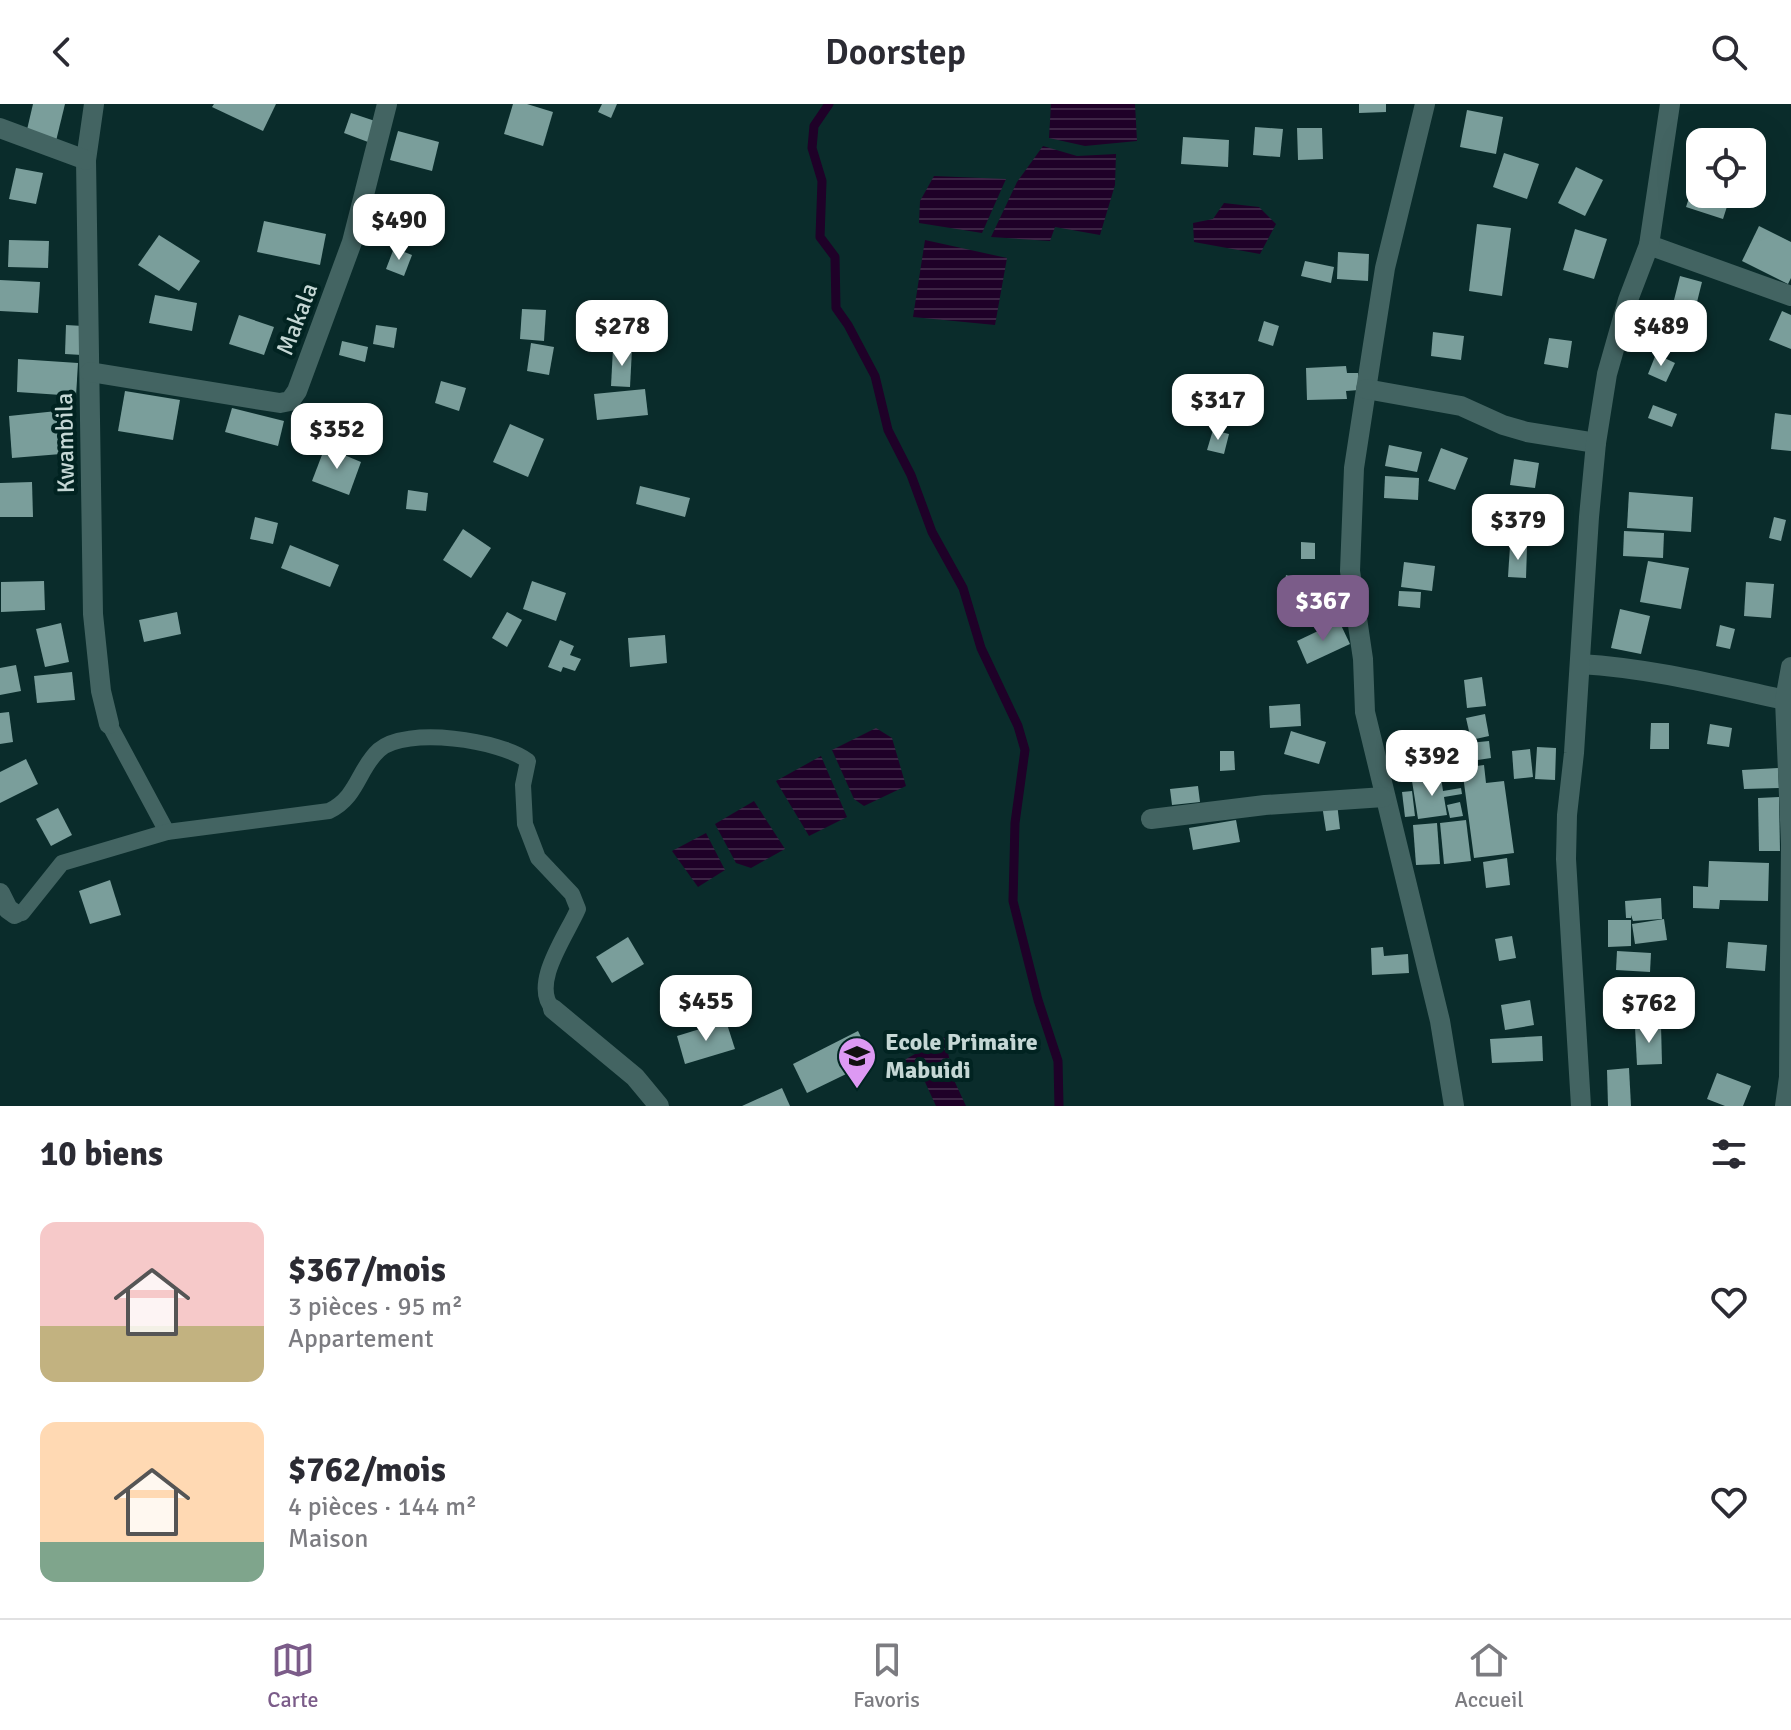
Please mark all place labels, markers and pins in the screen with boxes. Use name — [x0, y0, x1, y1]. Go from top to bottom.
pin: $490 — [352, 194, 446, 262]
pin: $278 — [575, 300, 669, 368]
pin: $489 — [1614, 300, 1708, 368]
pin: $317 — [1171, 374, 1265, 442]
pin: $352 — [290, 403, 384, 471]
pin: $379 — [1471, 494, 1565, 562]
pin: $367 — [1276, 575, 1370, 643]
pin: $392 — [1385, 730, 1479, 798]
pin: $455 — [659, 975, 753, 1043]
pin: $762 — [1602, 977, 1696, 1045]
place label: Ecole Primaire Mabuidi — [885, 1027, 1038, 1085]
school or university icon: Ecole Primaire Mabuidi — [836, 1035, 878, 1090]

